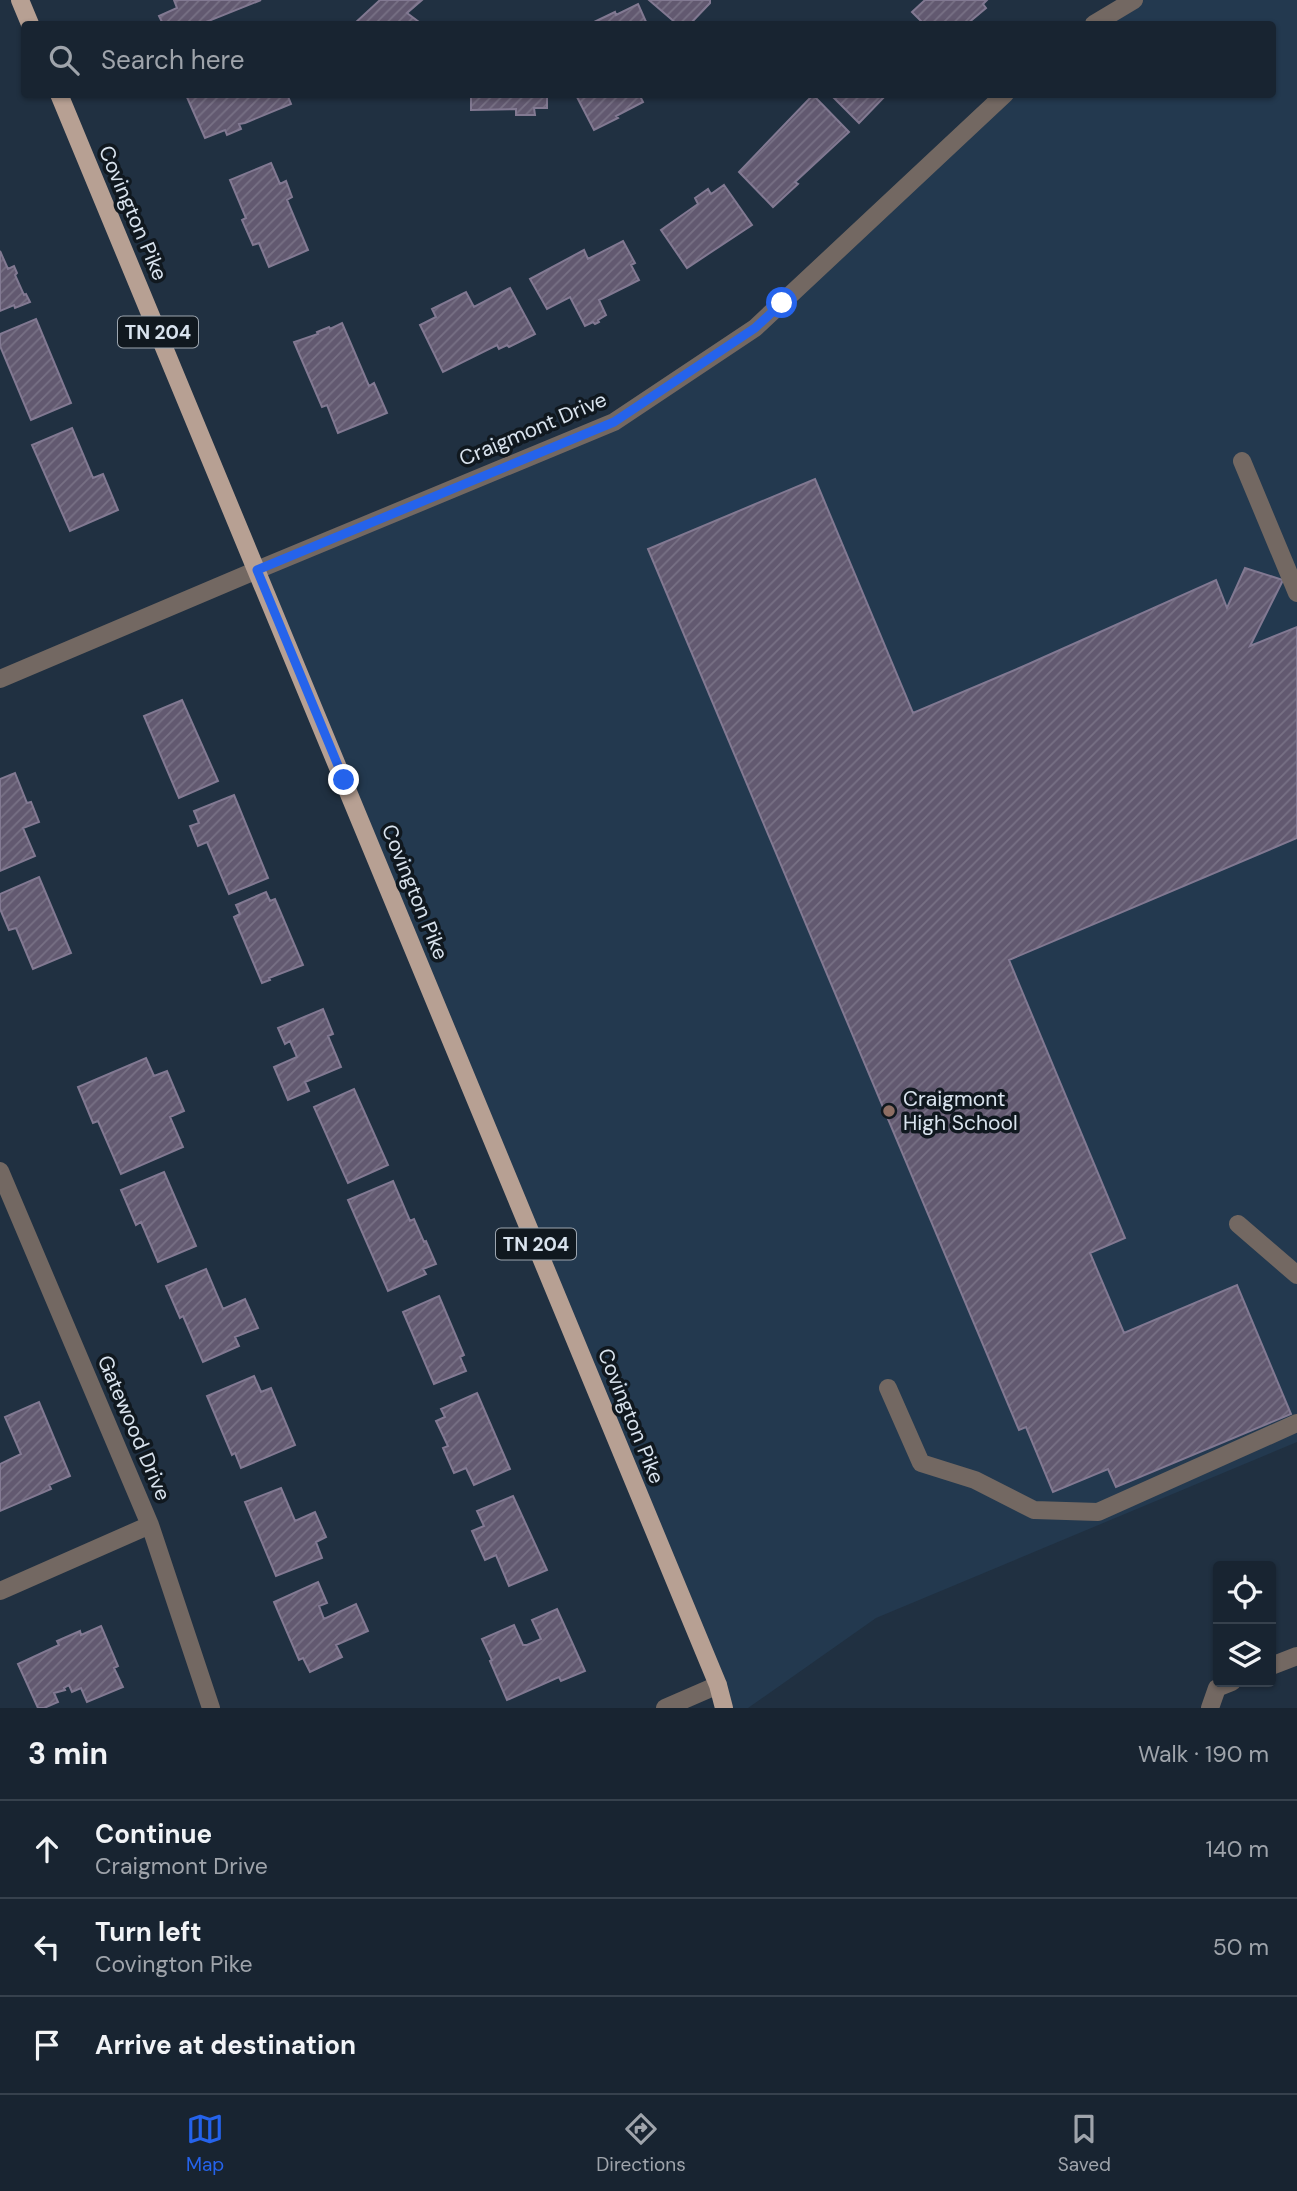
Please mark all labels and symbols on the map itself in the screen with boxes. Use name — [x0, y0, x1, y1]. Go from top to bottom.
street label: Covington Pike — [92, 141, 174, 285]
route start — [766, 287, 797, 318]
road number: TN 204 — [118, 316, 198, 348]
street label: Craigmont Drive — [455, 385, 611, 473]
route end — [328, 764, 359, 795]
street label: Covington Pike — [375, 820, 455, 964]
place label: Craigmont High School — [903, 1085, 1018, 1137]
marker: Craigmont High School — [881, 1103, 897, 1119]
road number: TN 204 — [496, 1228, 576, 1260]
street label: Covington Pike — [591, 1344, 671, 1488]
street label: Gatewood Drive — [91, 1351, 177, 1505]

